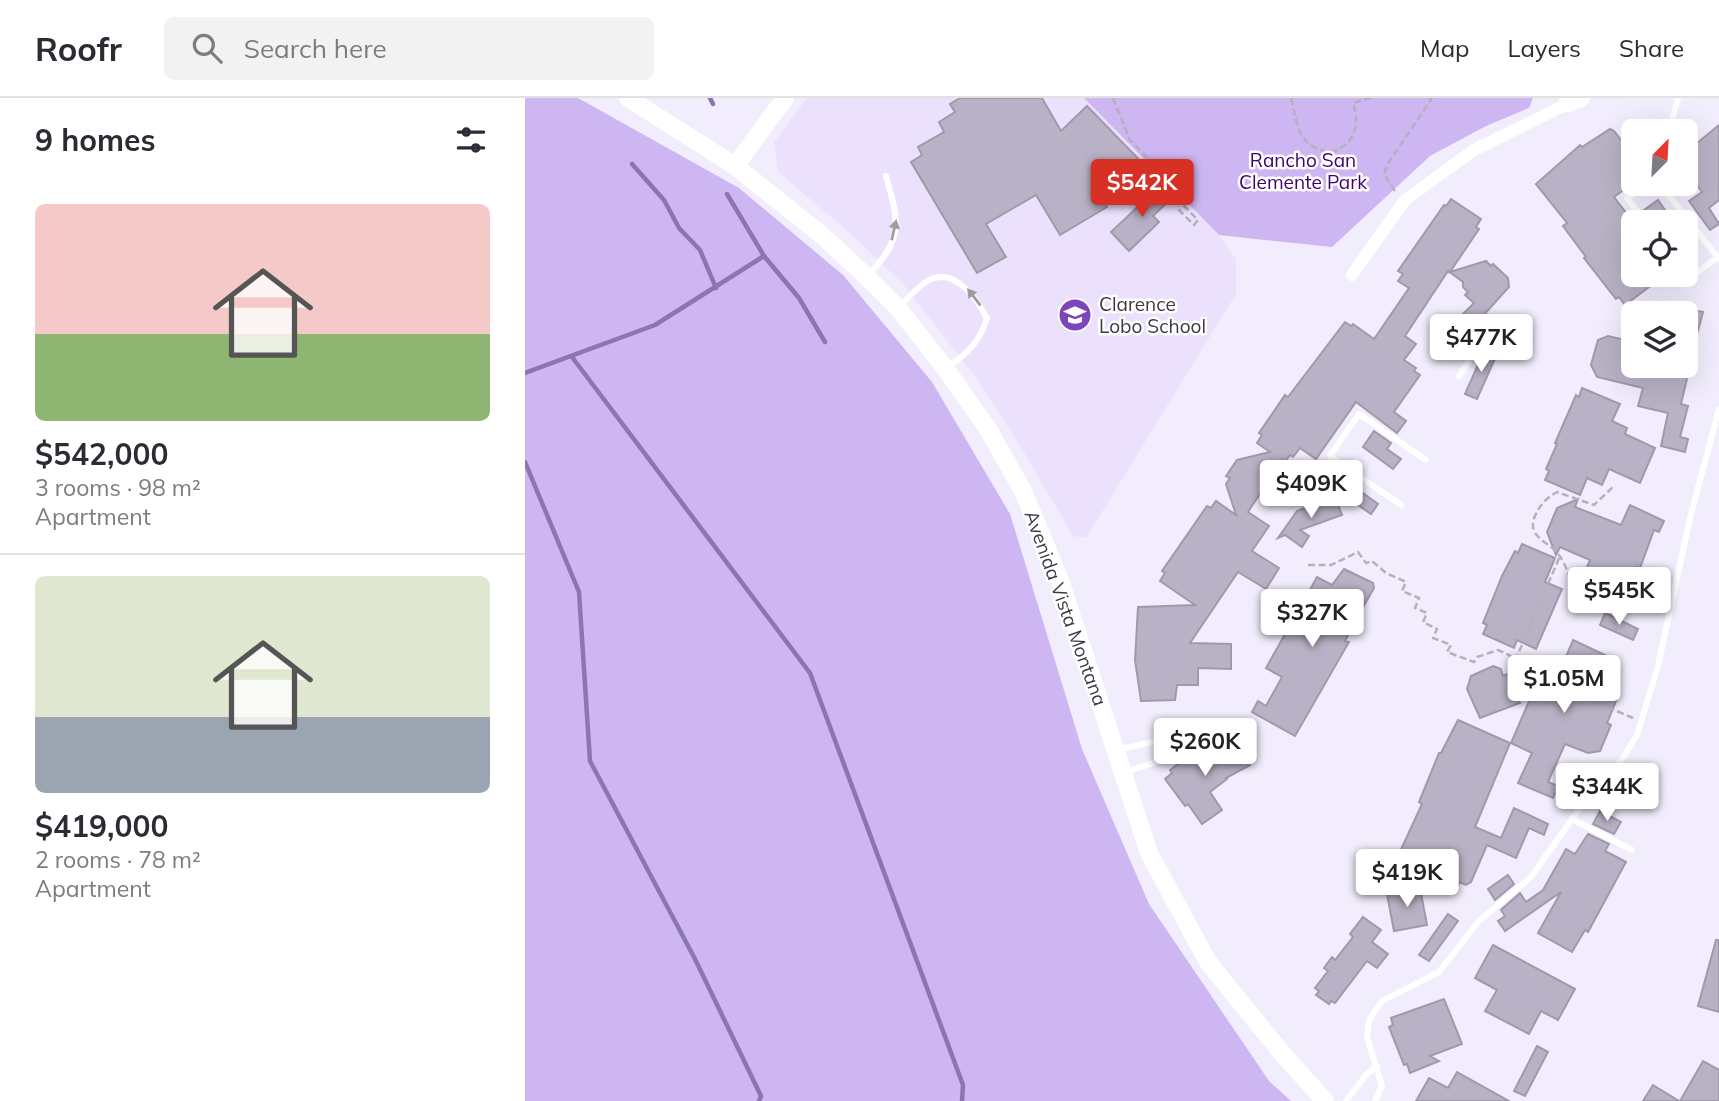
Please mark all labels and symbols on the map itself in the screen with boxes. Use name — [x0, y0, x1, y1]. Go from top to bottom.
north arrow — [1621, 119, 1697, 196]
park label: Rancho San Clemente Park — [1239, 148, 1367, 194]
pin: $542K — [1093, 159, 1191, 219]
one-way arrow — [889, 218, 900, 240]
one-way arrow — [966, 289, 981, 307]
place label: Clarence Lobo School — [1099, 292, 1206, 338]
school or university icon: Clarence Lobo School — [1056, 296, 1094, 334]
pin: $477K — [1432, 314, 1530, 374]
pin: $409K — [1262, 460, 1360, 520]
street label: Avenida Vista Montana — [1019, 507, 1113, 709]
pin: $545K — [1570, 568, 1668, 627]
pin: $327K — [1263, 589, 1361, 649]
pin: $1.05M — [1507, 656, 1621, 715]
pin: $260K — [1156, 718, 1254, 778]
pin: $344K — [1558, 764, 1656, 823]
pin: $419K — [1358, 850, 1456, 909]

